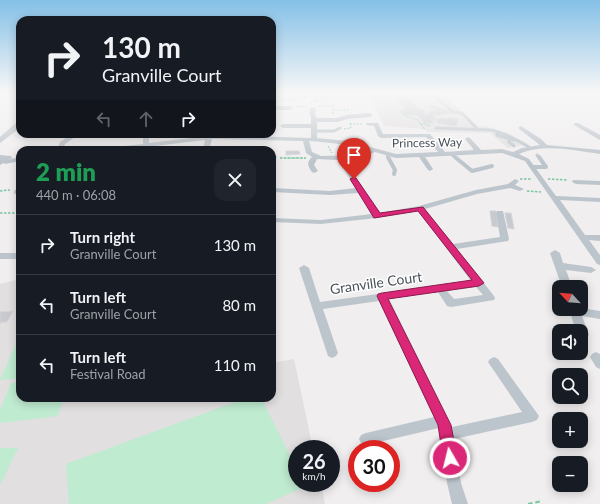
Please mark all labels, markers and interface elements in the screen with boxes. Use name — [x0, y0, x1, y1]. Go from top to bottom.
text: 130 m — [102, 30, 181, 64]
icon: right — [36, 32, 88, 84]
text: Granville Court — [102, 64, 222, 86]
icon: left — [93, 108, 115, 130]
icon: ahead — [135, 108, 157, 130]
icon: right — [177, 108, 199, 130]
street label: Princess Way — [392, 134, 463, 151]
pin — [337, 138, 371, 179]
icon: arrive — [343, 144, 365, 166]
text: 2 min — [36, 157, 96, 186]
button: close — [214, 159, 256, 201]
text: 440 m · 06:08 — [36, 187, 116, 203]
text: Turn right — [70, 228, 135, 246]
icon: right — [36, 234, 58, 256]
text: 130 m — [214, 236, 256, 254]
text: Granville Court — [70, 246, 156, 262]
street label: Granville Court — [329, 268, 423, 297]
north arrow — [552, 280, 588, 316]
map controls — [552, 280, 588, 492]
text: Turn left — [70, 288, 126, 306]
icon: left — [36, 294, 58, 316]
text: 80 m — [222, 296, 256, 314]
text: Granville Court — [70, 306, 156, 322]
button: sound — [552, 324, 588, 360]
text: Turn left — [70, 348, 126, 366]
icon: left — [36, 354, 58, 376]
text: 110 m — [214, 356, 256, 374]
text: Festival Road — [70, 366, 146, 382]
button: search — [552, 368, 588, 404]
button: + — [552, 412, 588, 448]
position arrow — [429, 437, 471, 479]
speed limit sign: 30 — [348, 440, 400, 492]
text: 26 — [302, 449, 326, 473]
button: − — [552, 456, 588, 492]
text: km/h — [302, 470, 326, 482]

